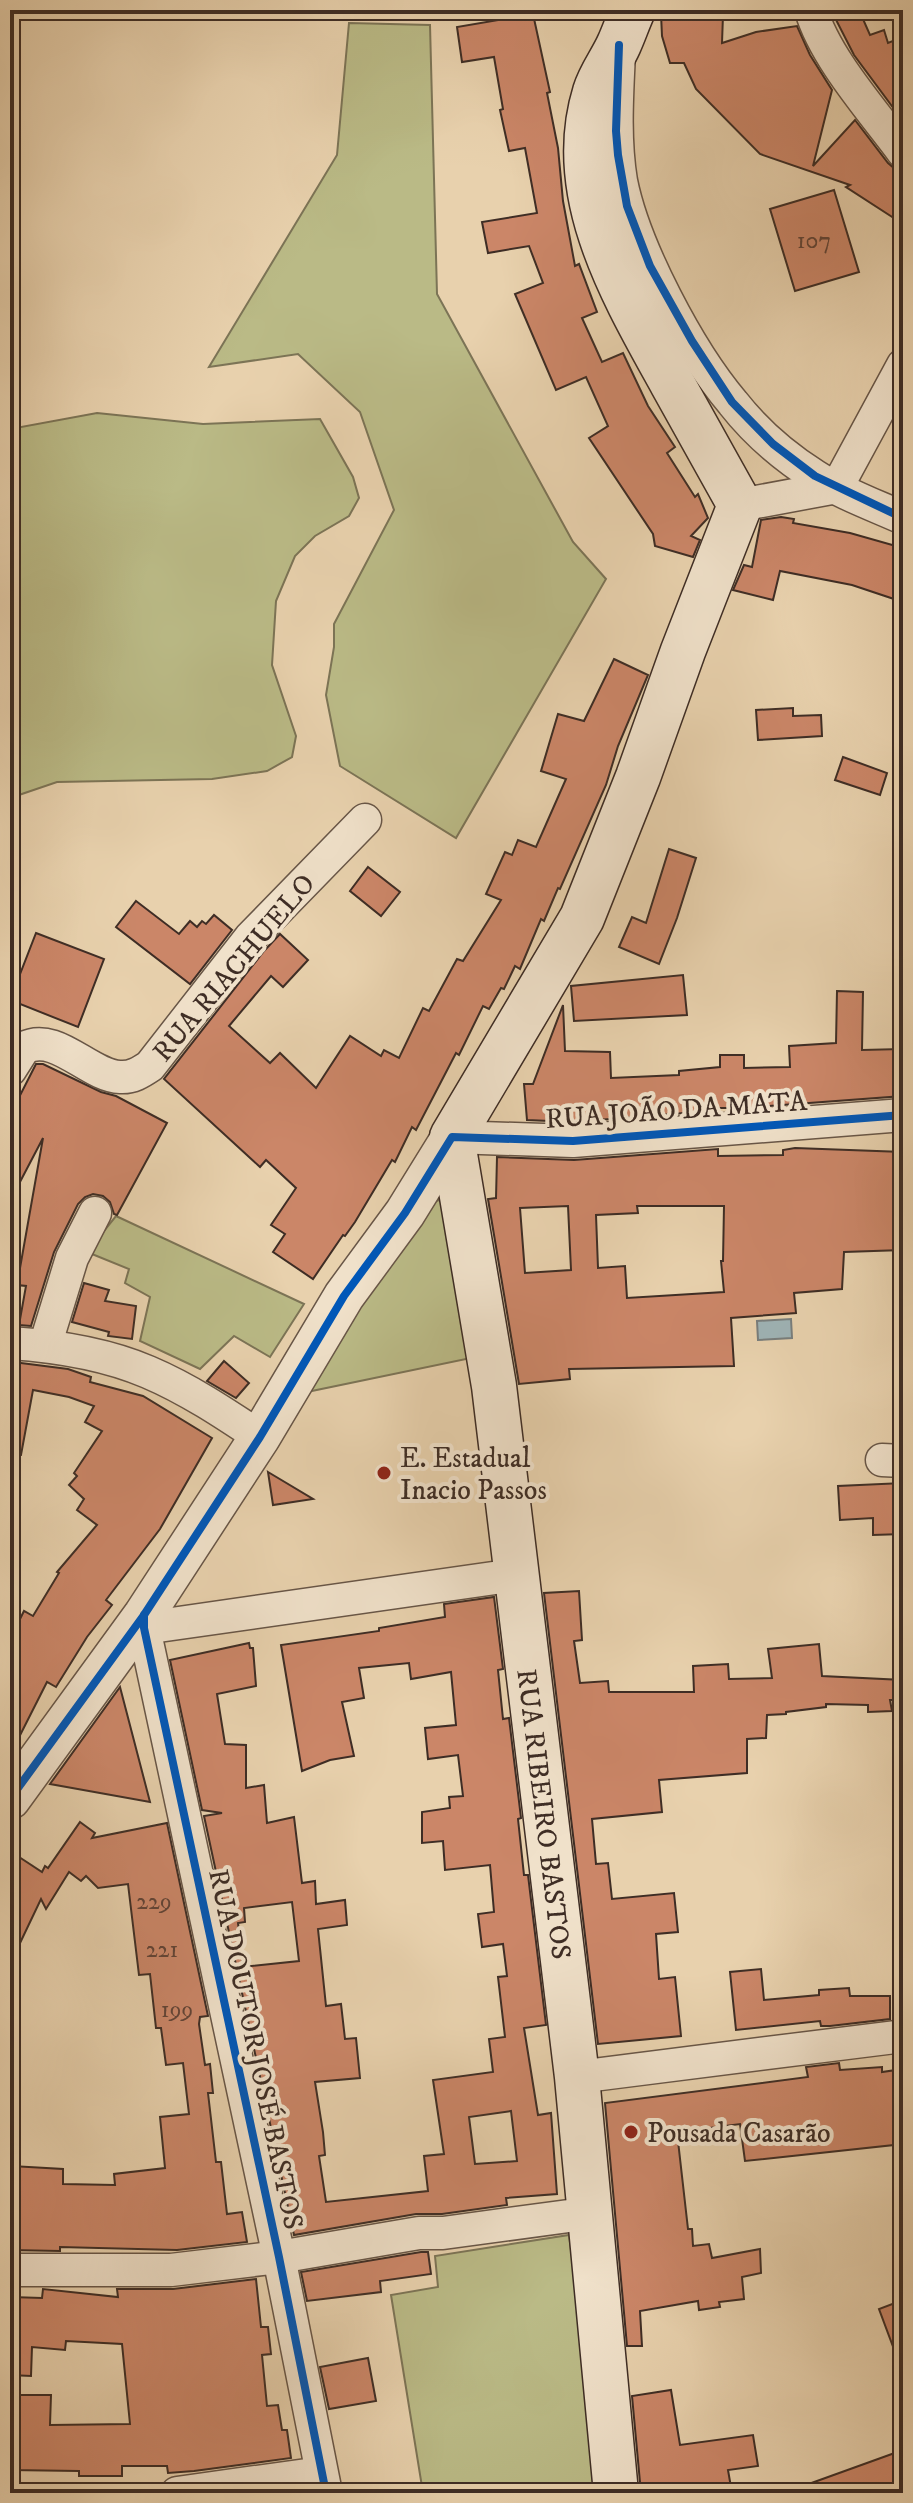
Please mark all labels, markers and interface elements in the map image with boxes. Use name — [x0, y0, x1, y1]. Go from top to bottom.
house number: 107 — [797, 226, 831, 256]
street label: RUA RIACHUELO — [145, 867, 323, 1069]
street label: RUA JOÃO DA MATA — [544, 1083, 809, 1137]
place label: E. Estadual Inacio Passos — [400, 1441, 547, 1508]
marker: E. Estadual Inacio Passos — [375, 1464, 393, 1482]
street label: RUA RIBEIRO BASTOS — [508, 1667, 579, 1961]
street label: RUA DOUTOR JOSÉ BASTOS — [200, 1866, 311, 2233]
house number: 229 — [136, 1887, 172, 1917]
house number: 221 — [146, 1935, 178, 1965]
house number: 199 — [161, 1995, 193, 2025]
place label: Pousada Casarão — [647, 2116, 831, 2151]
marker: Pousada Casarão — [622, 2123, 640, 2141]

